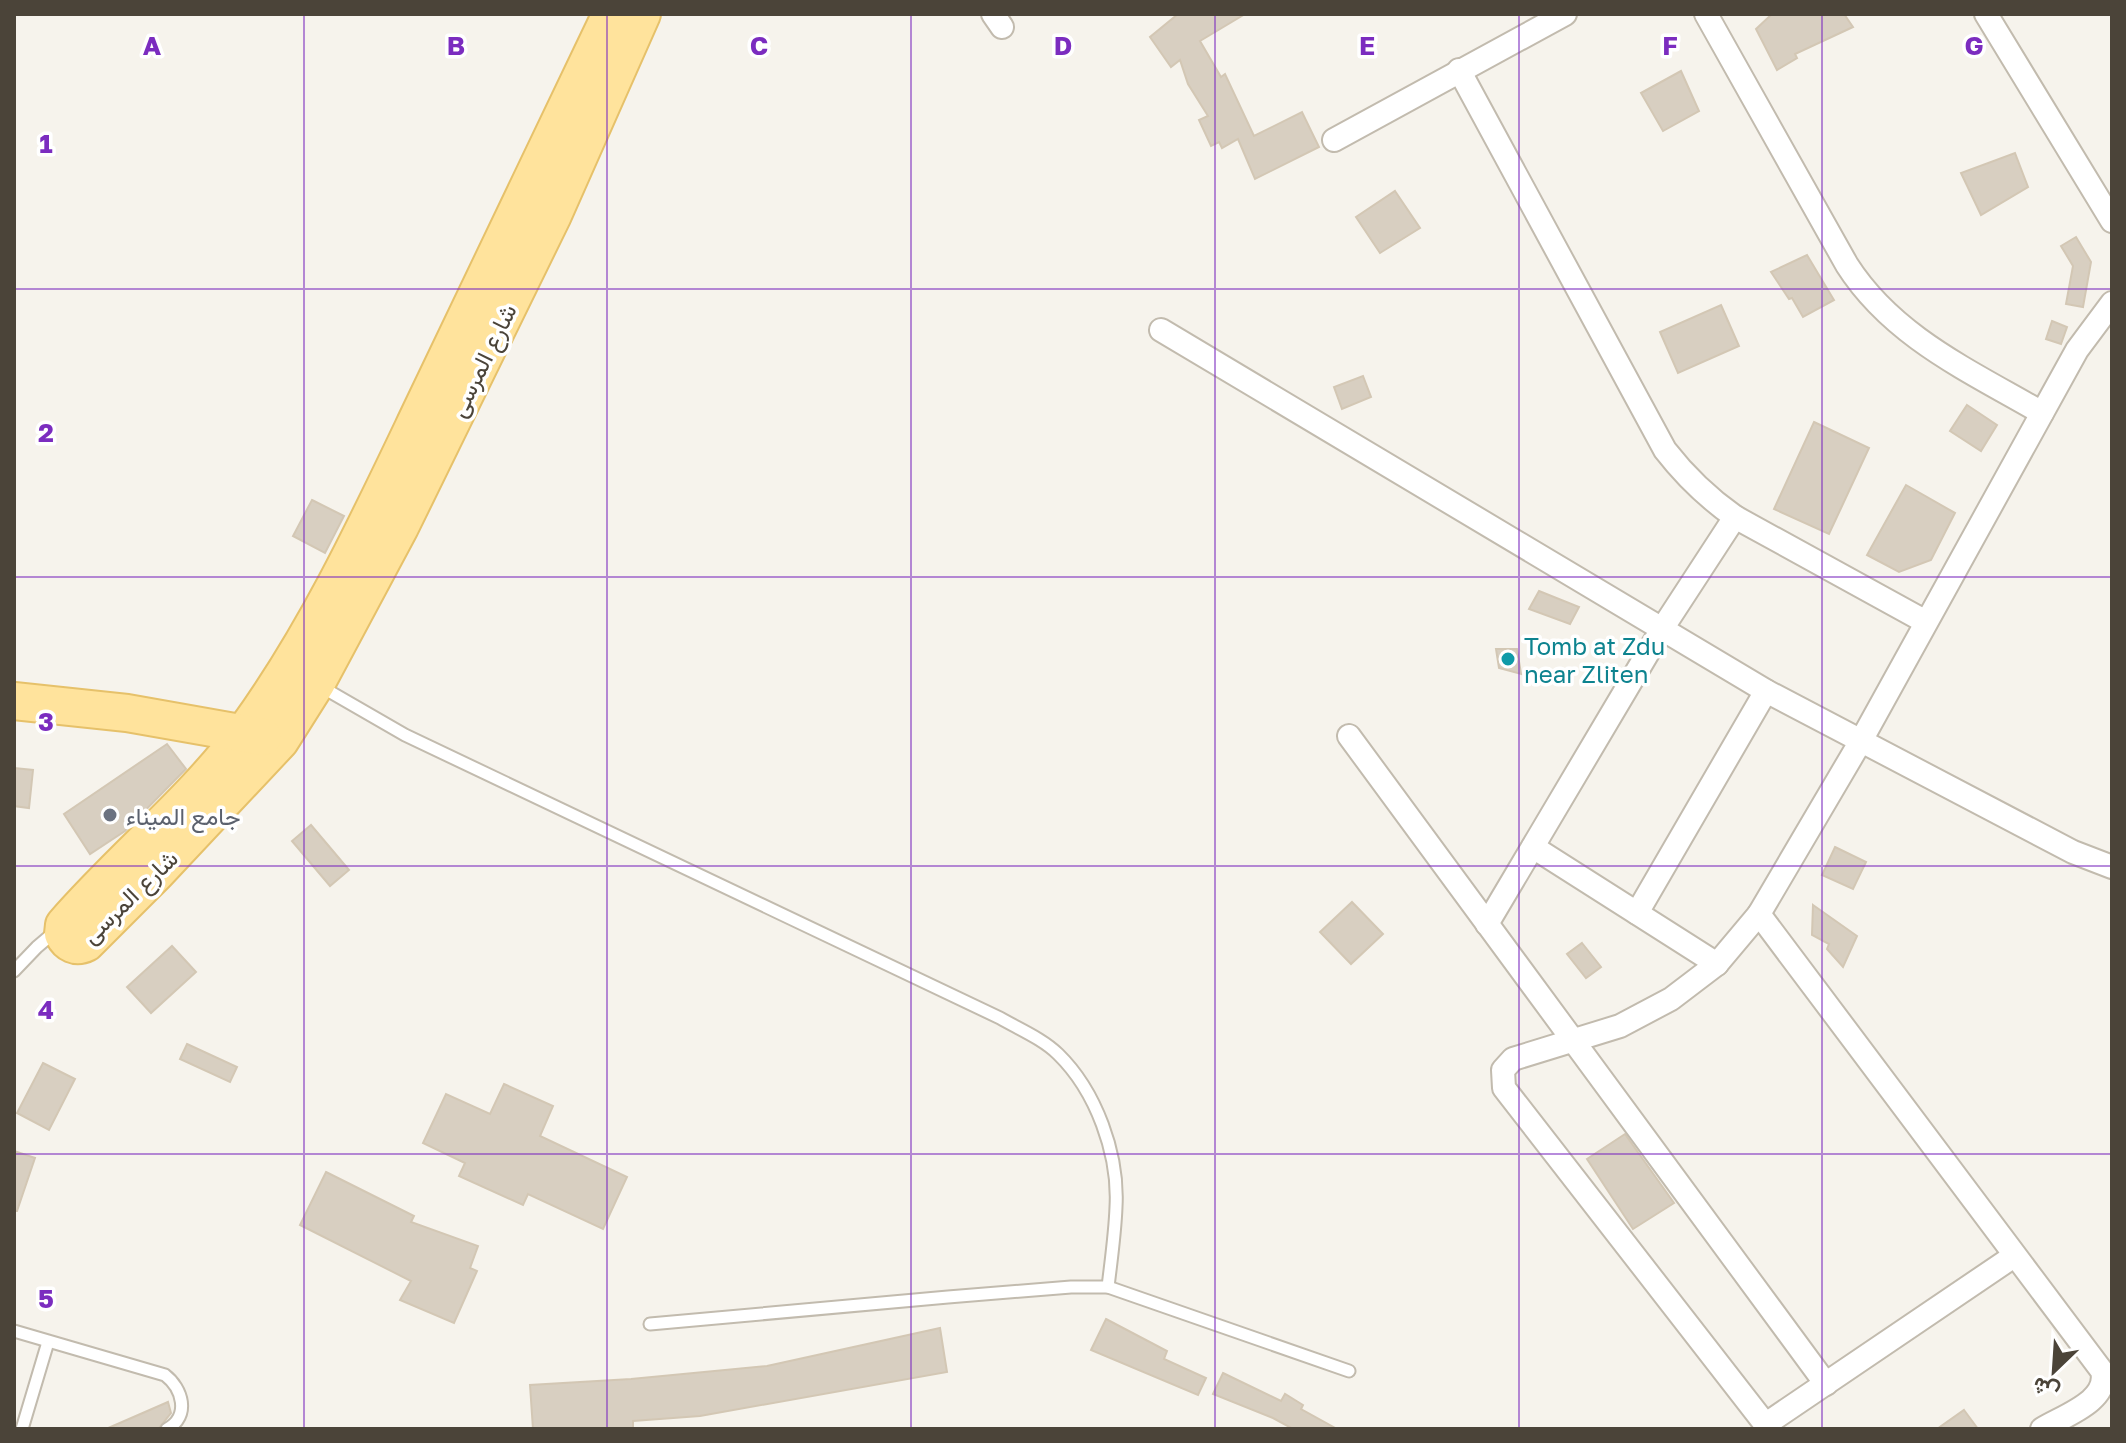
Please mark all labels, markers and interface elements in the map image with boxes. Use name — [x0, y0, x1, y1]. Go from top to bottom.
text: A — [143, 30, 162, 61]
text: B — [447, 30, 465, 61]
text: C — [750, 30, 768, 61]
text: D — [1054, 30, 1072, 61]
text: E — [1359, 30, 1375, 61]
text: F — [1662, 30, 1678, 61]
text: G — [1964, 30, 1984, 61]
text: 1 — [39, 128, 53, 159]
street label: شارع المرسى — [442, 299, 525, 423]
text: 2 — [38, 417, 54, 448]
place label: Tomb at Zdu near Zliten — [1524, 631, 1665, 688]
marker: Tomb at Zdu near Zliten — [1499, 650, 1517, 668]
text: 3 — [38, 706, 54, 737]
place label: جامع الميناء — [126, 801, 241, 834]
marker: جامع الميناء — [101, 806, 119, 824]
street label: شارع المرسى — [75, 843, 185, 951]
text: 4 — [38, 994, 54, 1025]
text: 5 — [38, 1283, 54, 1314]
north arrow — [2014, 1331, 2094, 1411]
text: ش — [2028, 1371, 2063, 1407]

